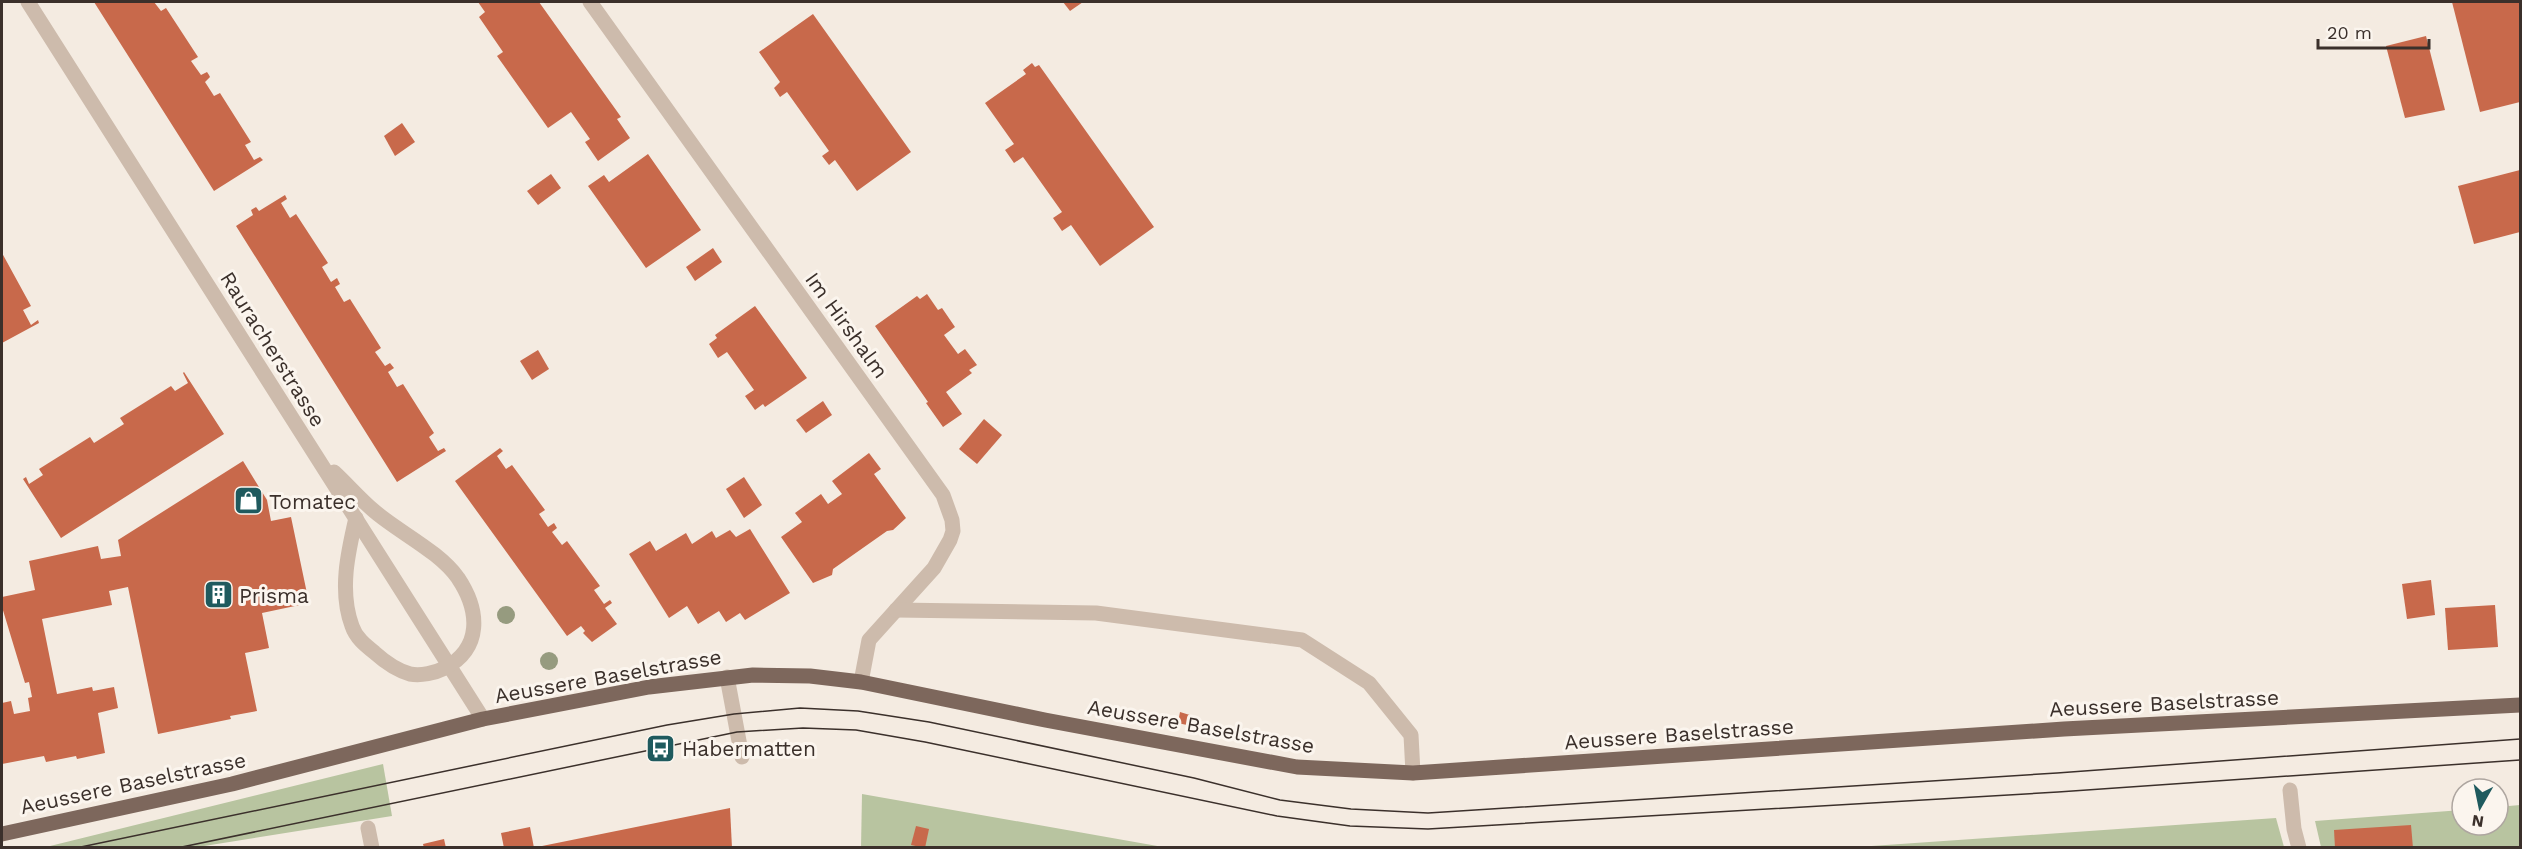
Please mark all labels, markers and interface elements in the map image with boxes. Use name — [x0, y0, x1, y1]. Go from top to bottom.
scale bar — [2318, 12, 2429, 50]
text: 20 m — [2327, 22, 2372, 43]
street label: Rauracherstrasse — [215, 267, 331, 431]
street label: Im Hirshalm — [800, 267, 894, 383]
shop icon: Tomatec — [232, 485, 264, 517]
place label: Tomatec — [269, 489, 356, 514]
building icon: Prisma — [202, 579, 234, 611]
place label: Prisma — [239, 583, 309, 608]
street label: Aeussere Baselstrasse — [493, 644, 723, 708]
street label: Aeussere Baselstrasse — [2049, 684, 2279, 722]
street label: Aeussere Baselstrasse — [1086, 694, 1316, 758]
street label: Aeussere Baselstrasse — [1563, 714, 1795, 754]
bus stop icon: Habermatten — [645, 732, 677, 764]
place label: Habermatten — [682, 736, 816, 761]
street label: Aeussere Baselstrasse — [18, 747, 248, 819]
north arrow — [2450, 777, 2510, 837]
text: N — [2470, 811, 2485, 832]

